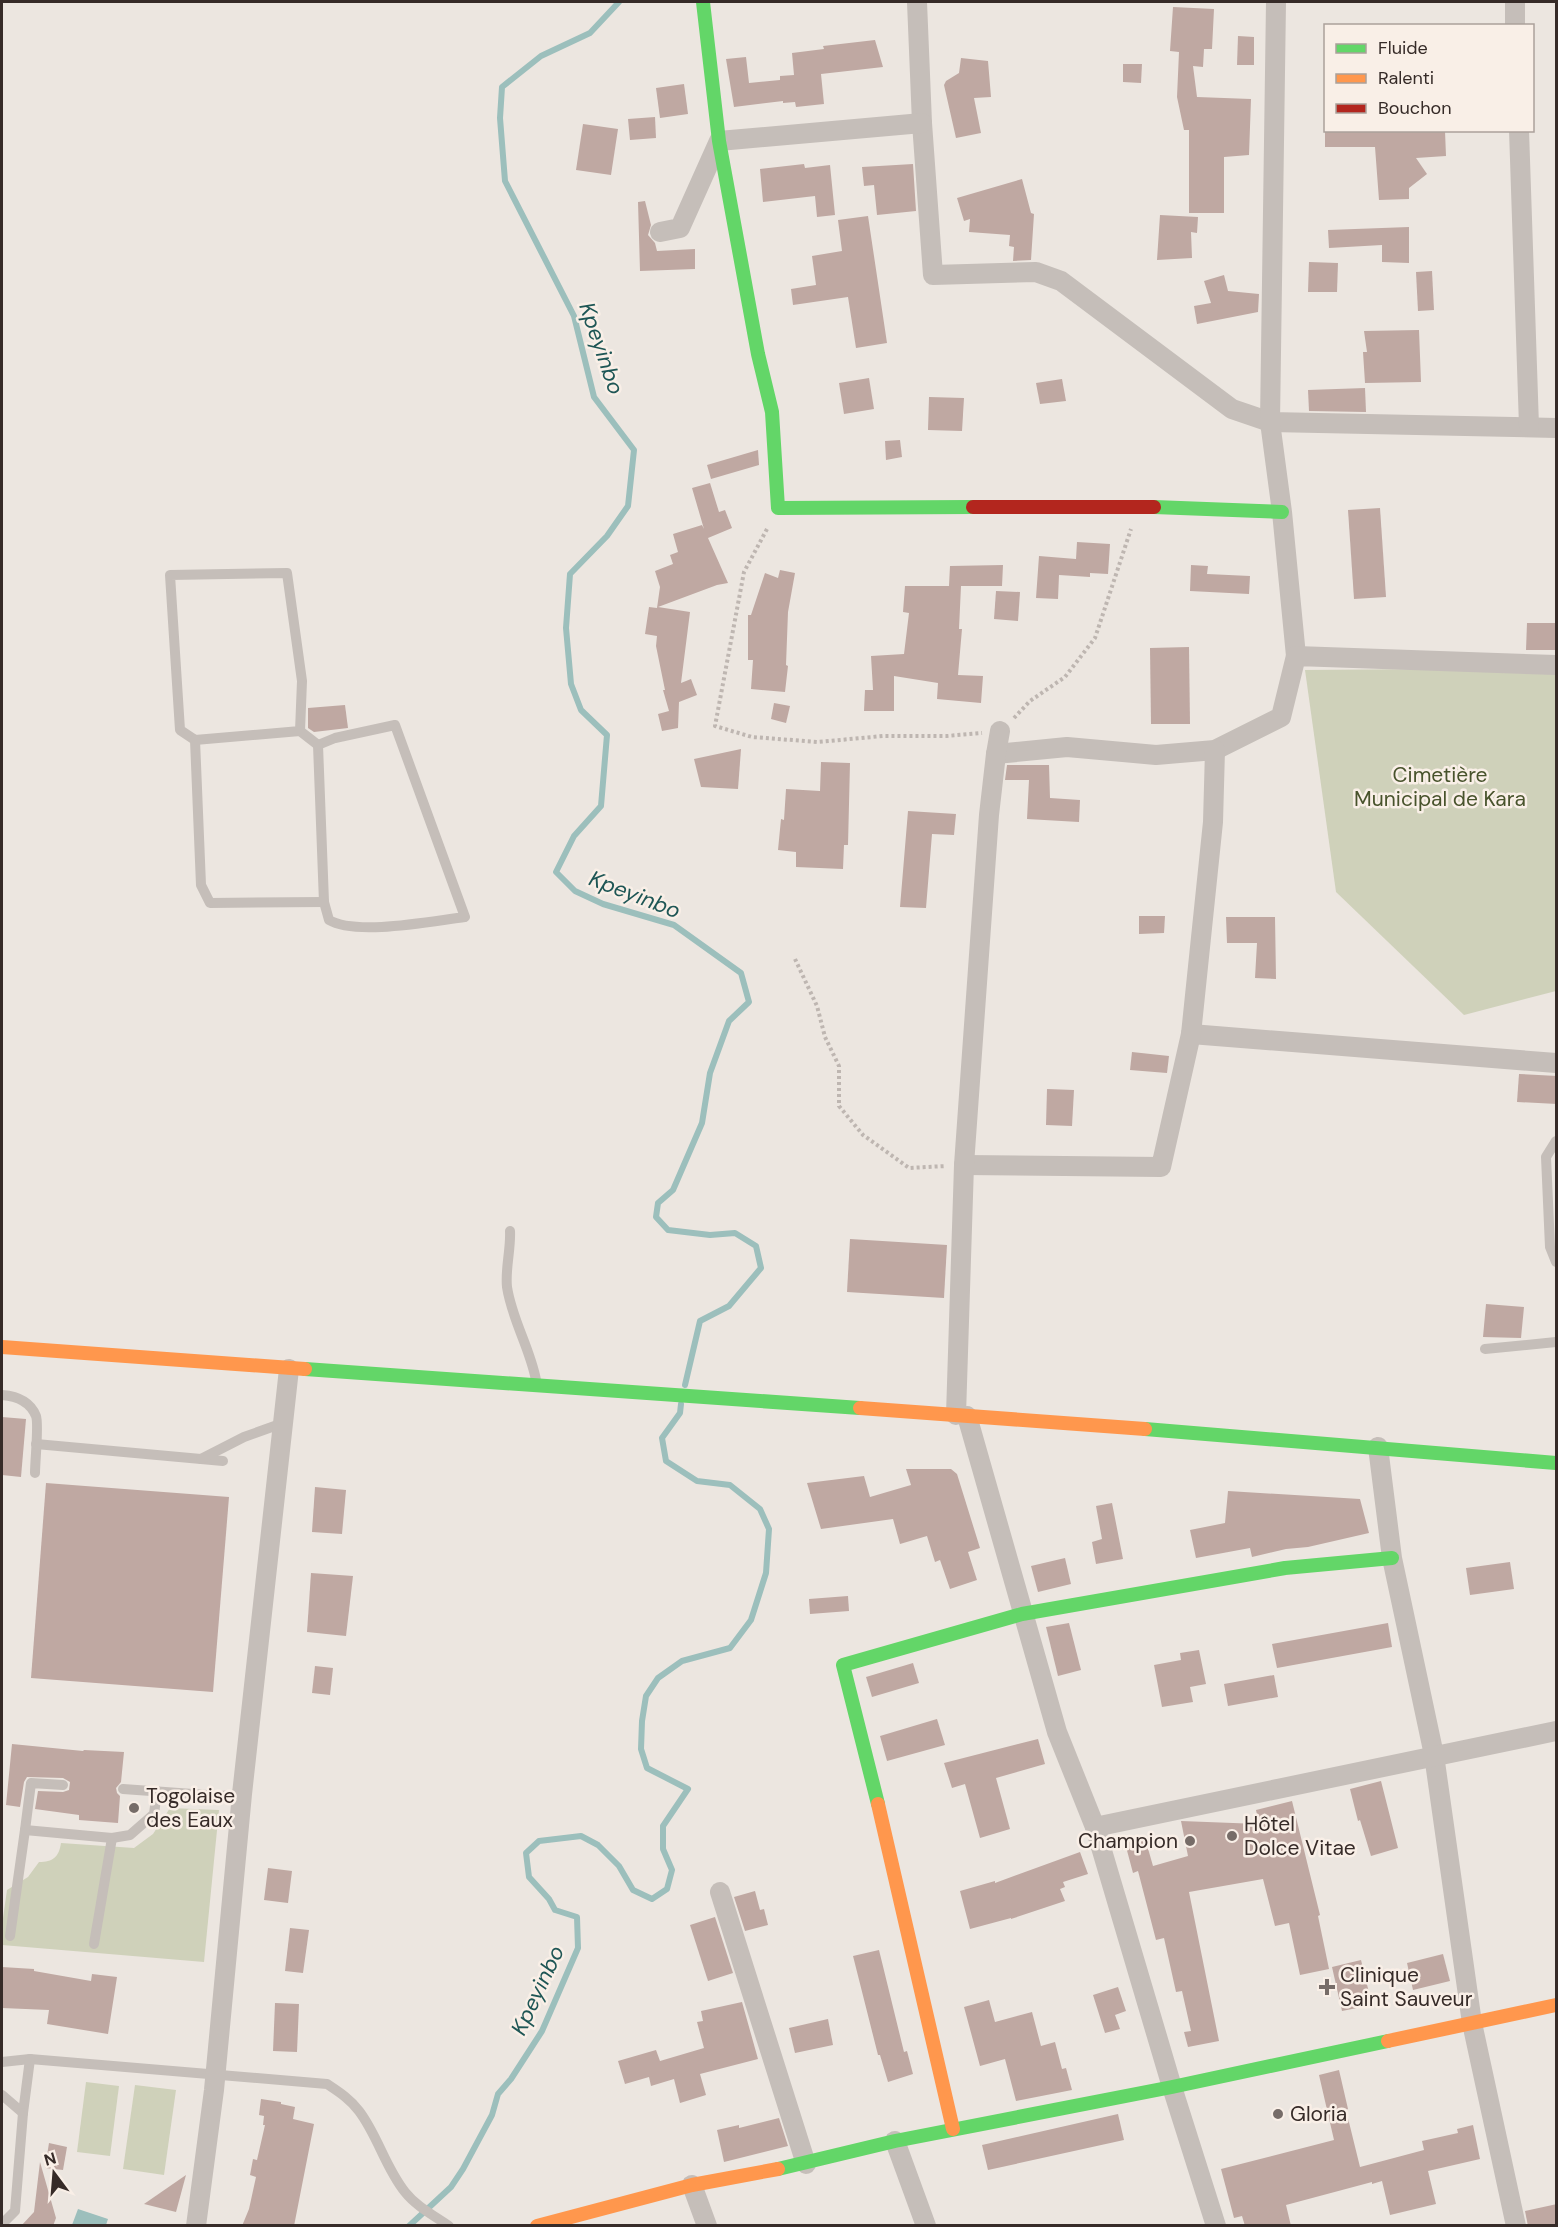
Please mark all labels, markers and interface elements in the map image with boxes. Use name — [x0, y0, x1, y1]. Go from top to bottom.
legend — [1324, 24, 1534, 132]
text: Fluide — [1378, 36, 1428, 60]
text: Ralenti — [1378, 66, 1434, 90]
text: Bouchon — [1378, 96, 1452, 120]
water label: Kpeyinbo — [572, 298, 631, 398]
park label: Cimetière Municipal de Kara — [1354, 761, 1526, 813]
water label: Kpeyinbo — [585, 864, 685, 925]
place label: Togolaise des Eaux — [146, 1782, 235, 1834]
marker: Togolaise des Eaux — [127, 1801, 141, 1815]
place label: Hôtel Dolce Vitae — [1244, 1810, 1356, 1862]
place label: Champion — [1078, 1827, 1178, 1855]
marker: Hôtel Dolce Vitae — [1225, 1829, 1239, 1843]
marker: Champion — [1183, 1834, 1197, 1848]
water label: Kpeyinbo — [504, 1941, 571, 2040]
place label: Clinique Saint Sauveur — [1340, 1961, 1473, 2013]
marker: Clinique Saint Sauveur — [1318, 1978, 1336, 1996]
place label: Gloria — [1290, 2100, 1347, 2128]
marker: Gloria — [1271, 2107, 1285, 2121]
north arrow — [24, 2143, 84, 2203]
text: N — [41, 2147, 59, 2171]

